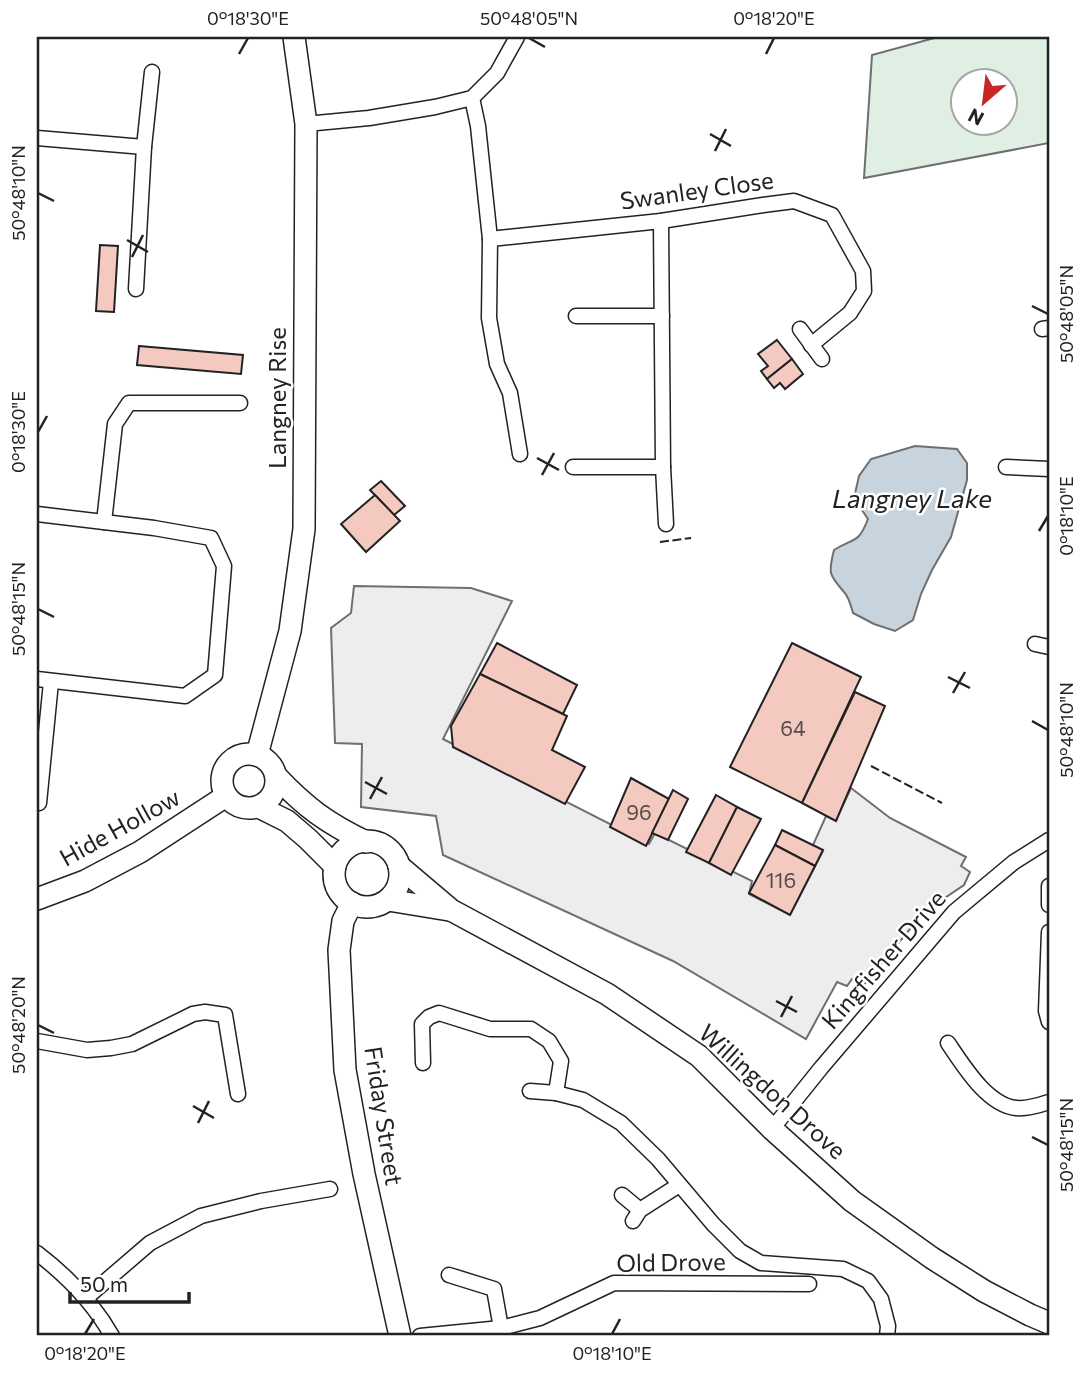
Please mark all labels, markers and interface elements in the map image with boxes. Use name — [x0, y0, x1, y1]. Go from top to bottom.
text: 0°18'30"E — [207, 7, 289, 29]
text: 50°48'05"N — [480, 7, 578, 29]
text: 0°18'20"E — [733, 7, 815, 29]
north arrow — [950, 66, 1020, 136]
text: N — [964, 104, 987, 131]
text: 50°48'10"N — [7, 145, 29, 241]
street label: Swanley Close — [618, 164, 775, 215]
text: 50°48'05"N — [1055, 265, 1077, 363]
street label: Langney Rise — [262, 327, 291, 469]
text: 0°18'30"E — [7, 391, 29, 473]
text: 0°18'10"E — [1055, 476, 1077, 556]
water label: Langney Lake — [832, 482, 992, 513]
text: 50°48'15"N — [7, 562, 29, 656]
text: 50°48'10"N — [1055, 682, 1077, 778]
house number: 64 — [780, 715, 806, 740]
street label: Hide Hollow — [54, 782, 184, 872]
house number: 96 — [626, 799, 652, 824]
house number: 116 — [766, 867, 796, 892]
street label: Kingfisher Drive — [815, 884, 951, 1034]
text: 50°48'20"N — [7, 976, 29, 1074]
street label: Willingdon Drove — [694, 1017, 852, 1164]
street label: Friday Street — [359, 1044, 410, 1187]
text: 50°48'15"N — [1055, 1098, 1077, 1192]
street label: Old Drove — [616, 1246, 726, 1277]
scale bar — [70, 1261, 189, 1305]
text: 50 m — [80, 1271, 128, 1296]
text: 0°18'20"E — [44, 1342, 126, 1364]
text: 0°18'10"E — [572, 1342, 652, 1364]

